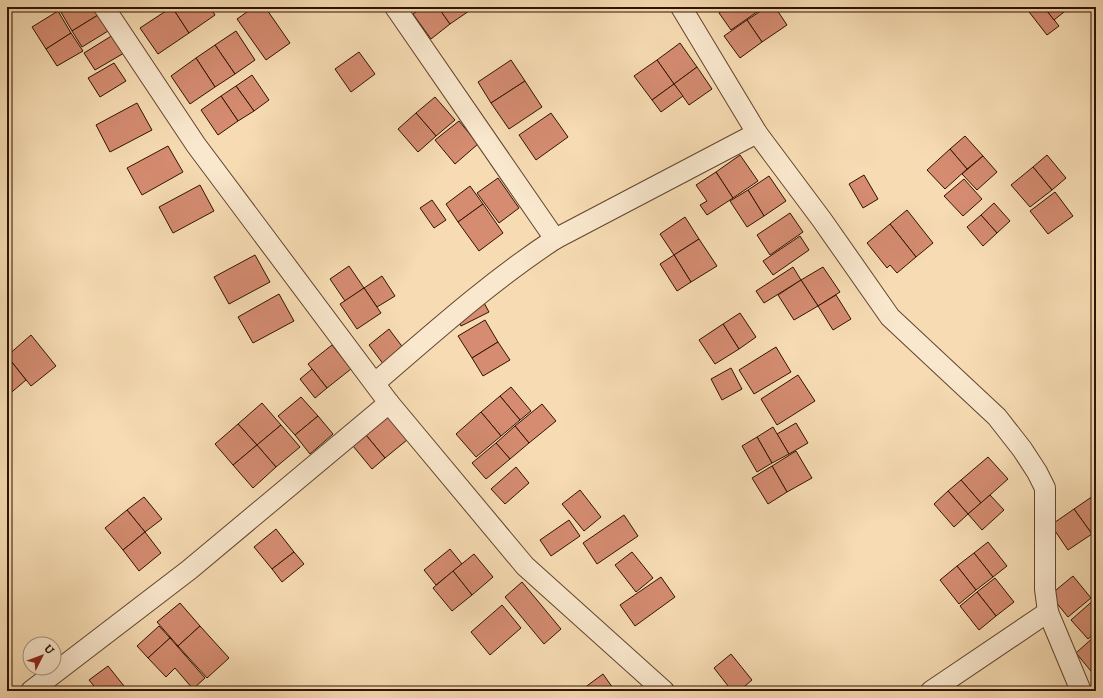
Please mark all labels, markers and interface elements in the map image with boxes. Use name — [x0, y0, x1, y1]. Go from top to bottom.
north arrow — [22, 636, 62, 676]
text: U — [41, 642, 57, 658]

